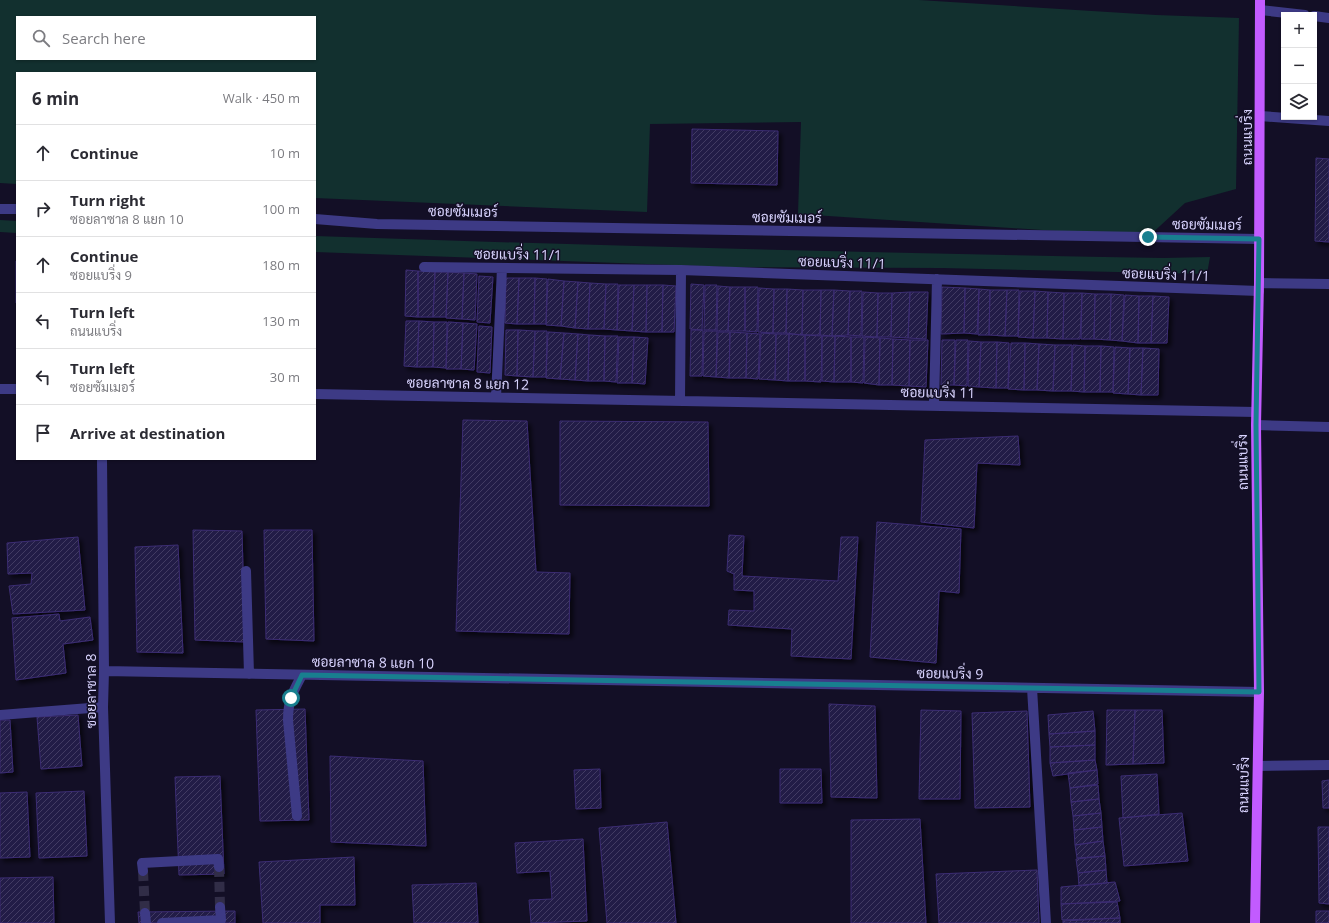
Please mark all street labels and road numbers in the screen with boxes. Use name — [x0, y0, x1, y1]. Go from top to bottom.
street label: ถนนแบริ่ง — [1235, 109, 1256, 165]
street label: ซอยซัมเมอร์ — [428, 201, 498, 221]
street label: ซอยซัมเมอร์ — [752, 207, 822, 227]
street label: ซอยซัมเมอร์ — [1172, 214, 1242, 234]
street label: ซอยแบริ่ง 11/1 — [474, 242, 562, 264]
street label: ซอยแบริ่ง 11/1 — [798, 250, 886, 273]
street label: ซอยแบริ่ง 11/1 — [1122, 262, 1210, 285]
street label: ซอยลาซาล 8 แยก 12 — [407, 372, 529, 394]
street label: ซอยแบริ่ง 11 — [900, 380, 976, 402]
street label: ถนนแบริ่ง — [1231, 434, 1252, 490]
street label: ซอยลาซาล 8 แยก 10 — [312, 651, 434, 673]
street label: ซอยลาซาล 8 — [81, 654, 100, 728]
street label: ซอยแบริ่ง 9 — [916, 662, 984, 683]
street label: ถนนแบริ่ง — [1232, 757, 1253, 813]

